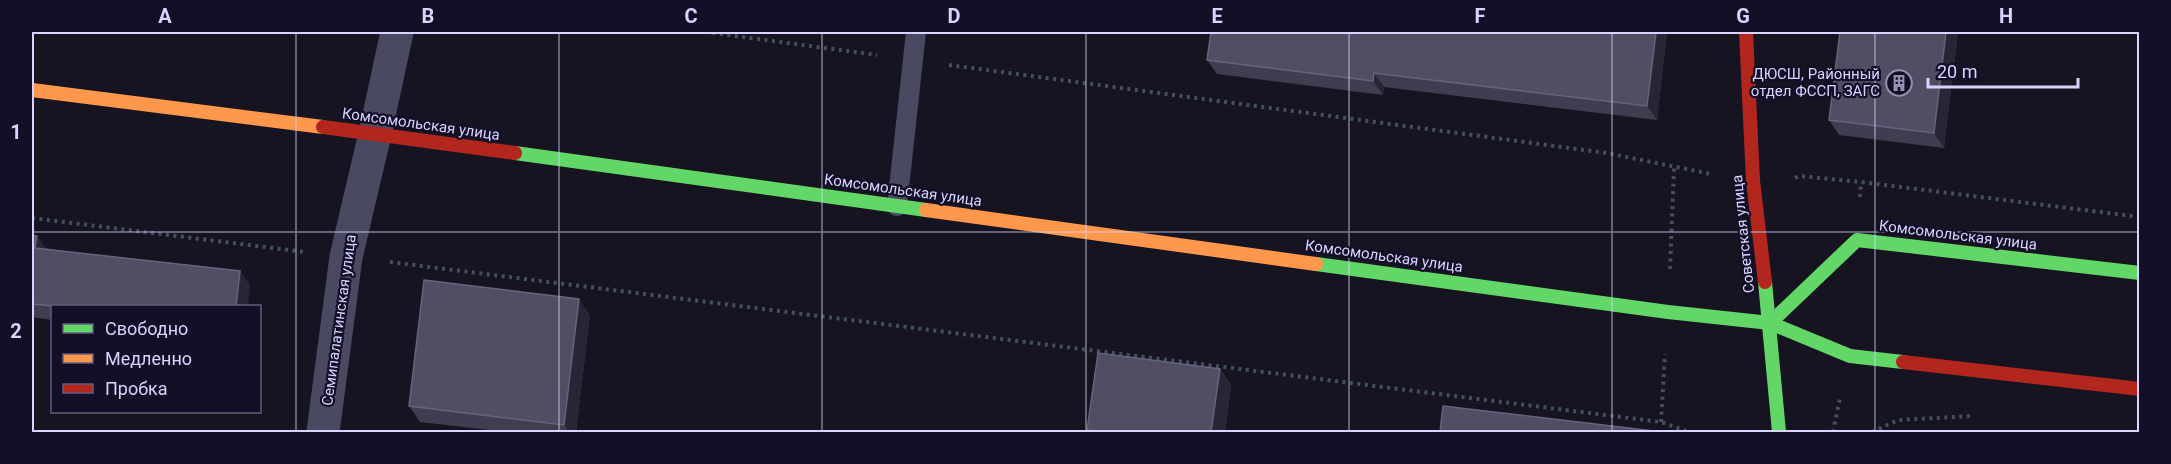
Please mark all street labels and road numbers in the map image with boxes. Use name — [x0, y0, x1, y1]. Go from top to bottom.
street label: Комсомольская улица — [341, 104, 501, 144]
street label: Комсомольская улица — [823, 170, 983, 210]
street label: Советская улица — [1728, 174, 1758, 294]
street label: Комсомольская улица — [1878, 216, 2038, 254]
street label: Семипалатинская улица — [318, 233, 360, 407]
street label: Комсомольская улица — [1304, 236, 1464, 276]

